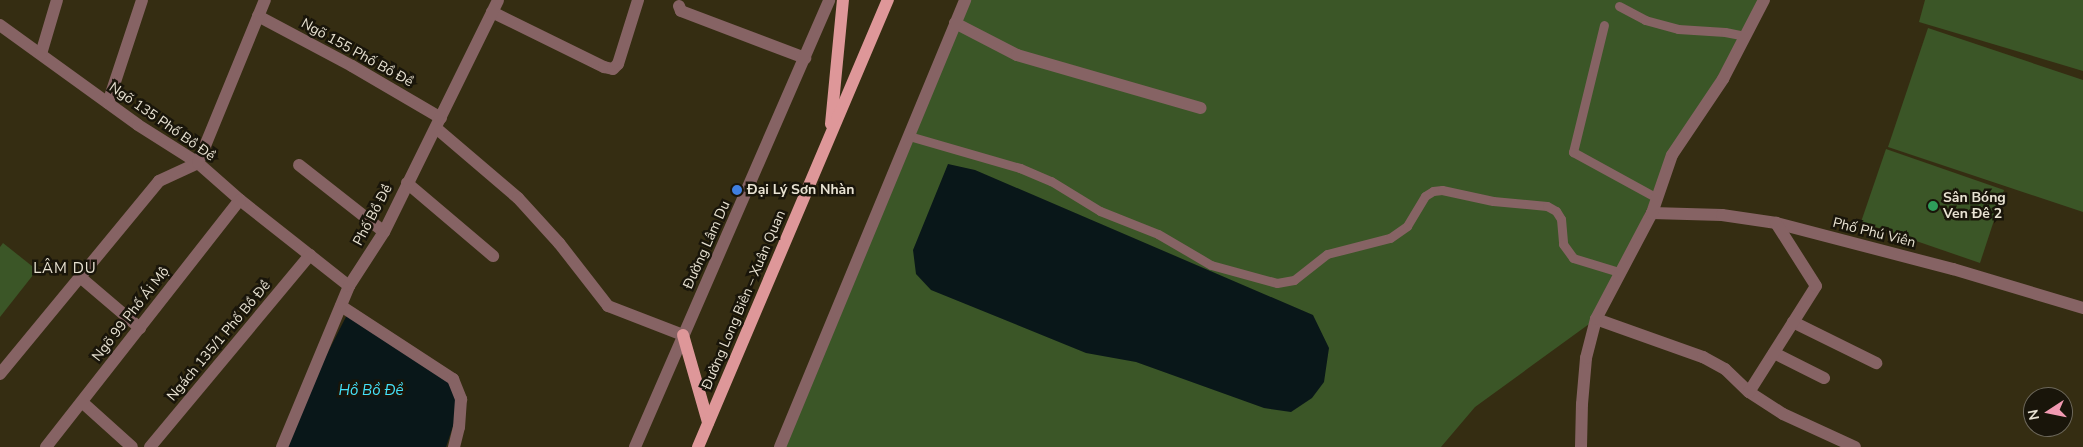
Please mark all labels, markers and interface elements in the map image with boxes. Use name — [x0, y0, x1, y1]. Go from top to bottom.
street label: Ngõ 155 Phố Bồ Đề — [298, 15, 416, 91]
street label: Ngõ 135 Phố Bồ Đề — [106, 79, 218, 165]
street label: Phố Bồ Đề — [350, 182, 396, 248]
place label: Đại Lý Sơn Nhàn — [747, 182, 854, 198]
marker: Đại Lý Sơn Nhàn — [731, 184, 743, 196]
place label: Sân Bóng Ven Đê 2 — [1943, 190, 2006, 222]
street label: Đường Lâm Du — [680, 198, 734, 292]
marker: Sân Bóng Ven Đê 2 — [1927, 200, 1939, 212]
street label: Đường Long Biên – Xuân Quan — [699, 208, 789, 392]
street label: Phố Phú Viên — [1831, 215, 1917, 251]
district label: LÂM DU — [32, 260, 98, 278]
street label: Ngõ 99 Phố Ái Mộ — [89, 263, 173, 365]
street label: Ngách 135/1 Phố Bồ Đề — [164, 277, 274, 405]
water label: Hồ Bồ Đề — [338, 382, 404, 400]
north arrow — [2023, 387, 2073, 437]
text: N — [2023, 408, 2044, 422]

